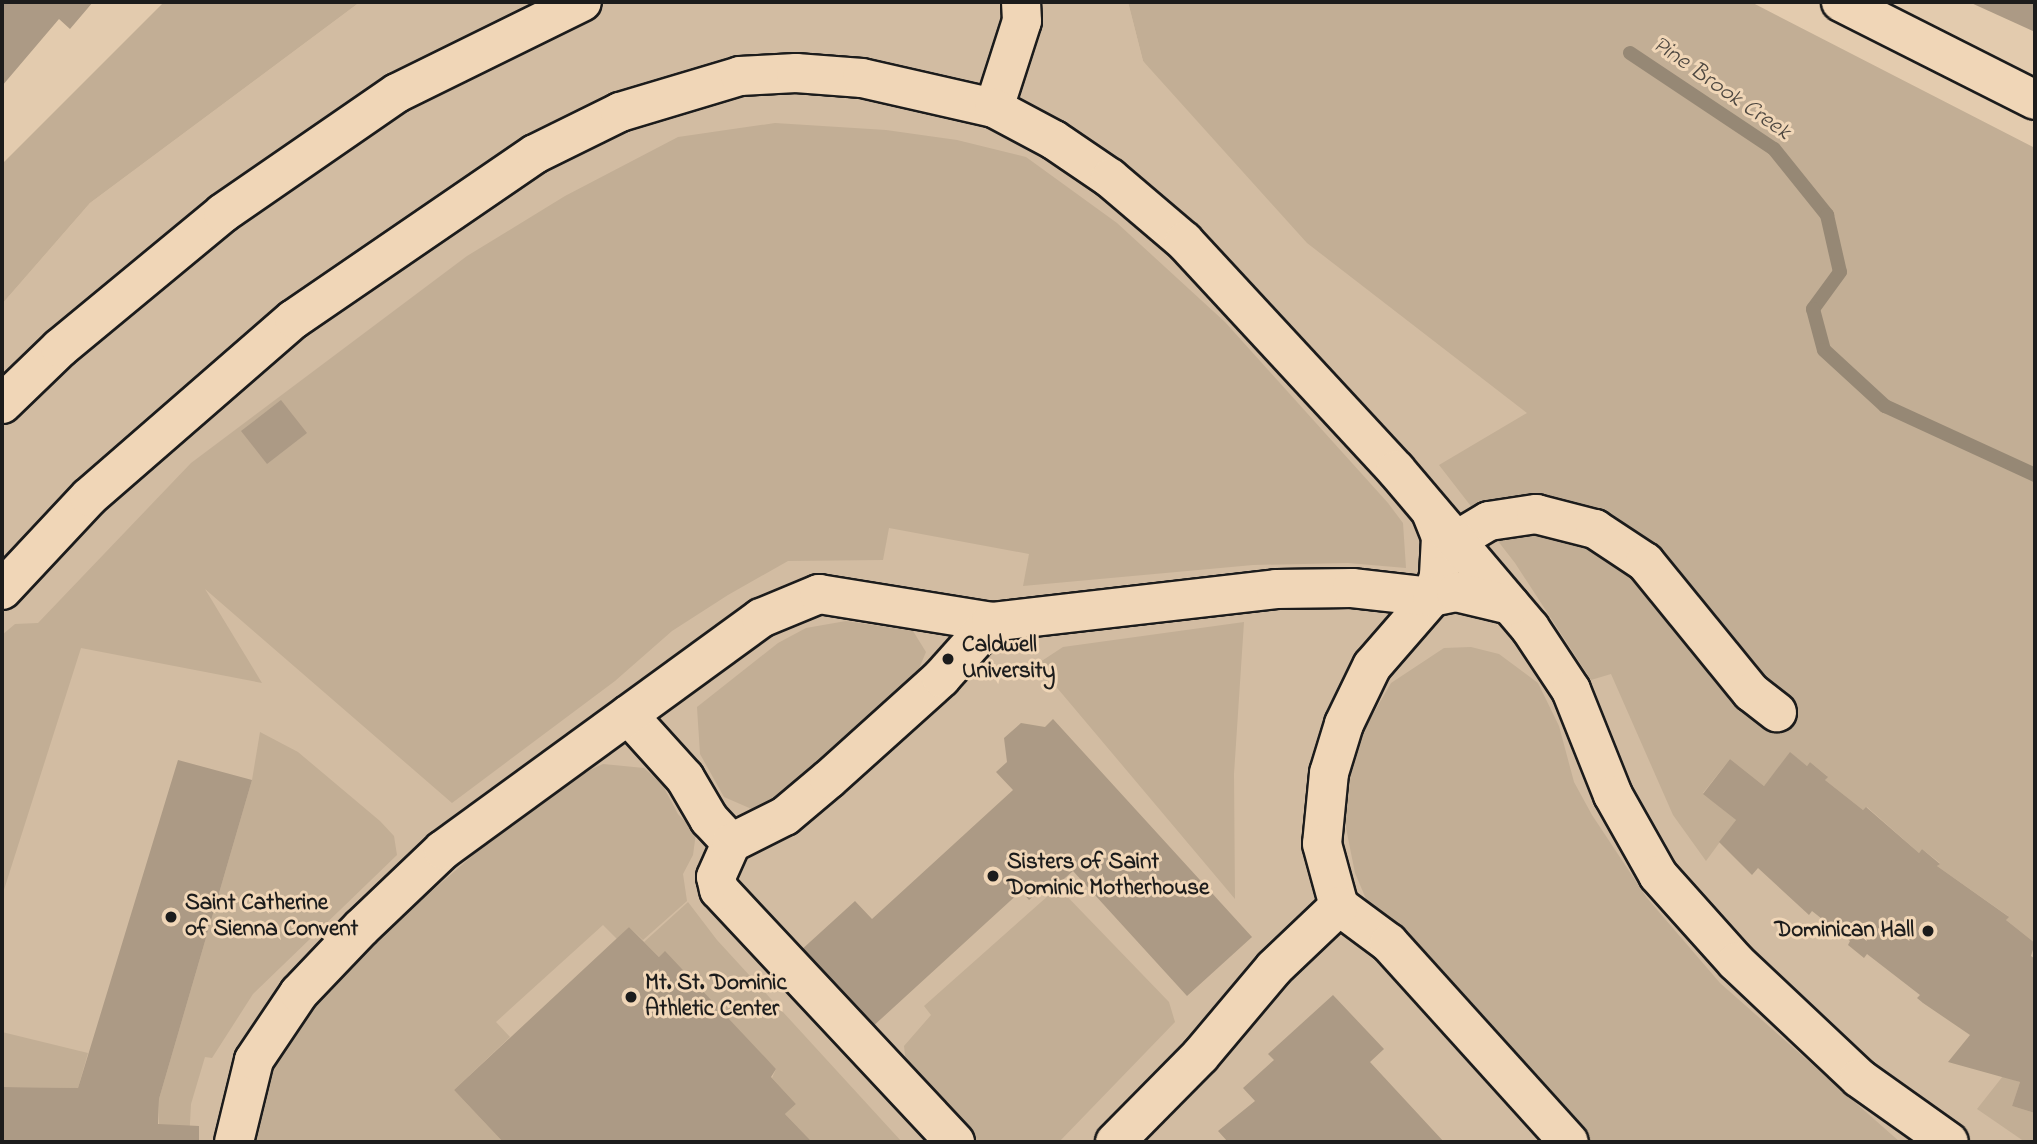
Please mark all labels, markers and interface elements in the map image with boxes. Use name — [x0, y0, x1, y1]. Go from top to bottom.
water label: Pine Brook Creek — [1646, 31, 1796, 147]
place label: Caldwell University — [962, 632, 1055, 686]
marker: Caldwell University — [940, 651, 956, 667]
place label: Sisters of Saint Dominic Motherhouse — [1007, 849, 1209, 903]
marker: Sisters of Saint Dominic Motherhouse — [985, 868, 1001, 884]
place label: Saint Catherine of Sienna Convent — [185, 890, 358, 944]
marker: Saint Catherine of Sienna Convent — [163, 909, 179, 925]
place label: Dominican Hall — [1774, 917, 1914, 945]
marker: Dominican Hall — [1920, 923, 1936, 939]
place label: Mt. St. Dominic Athletic Center — [645, 970, 787, 1024]
marker: Mt. St. Dominic Athletic Center — [623, 989, 639, 1005]

